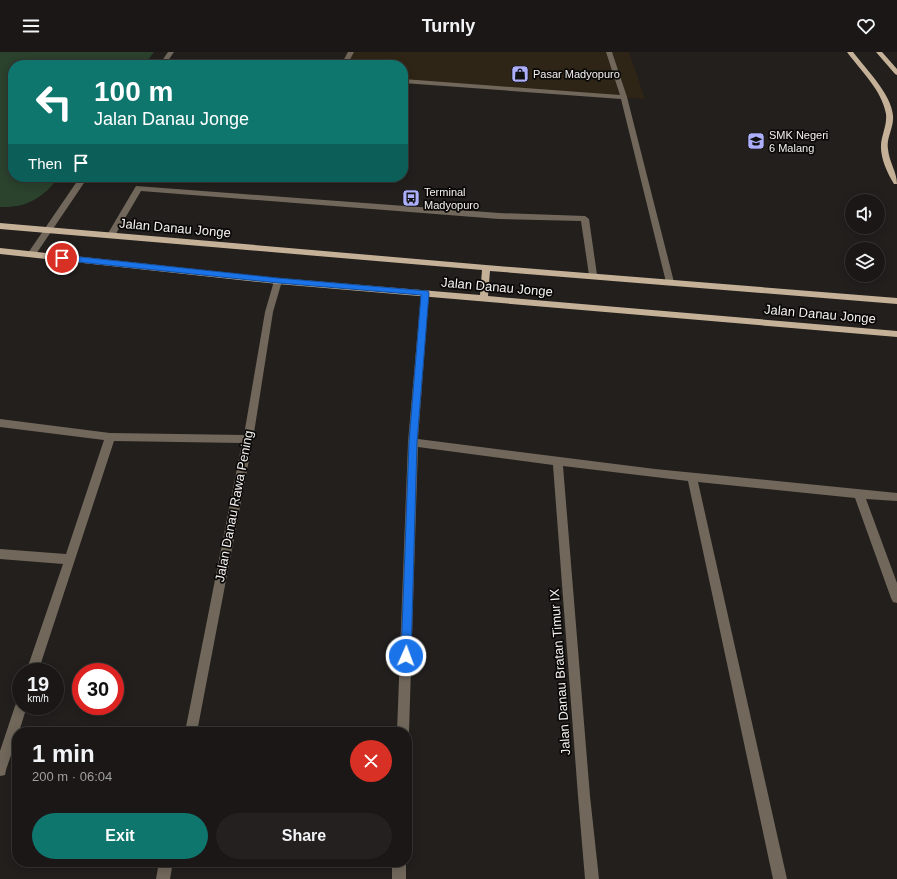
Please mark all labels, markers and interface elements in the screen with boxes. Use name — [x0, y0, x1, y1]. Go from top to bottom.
icon: menu — [20, 15, 42, 37]
icon: heart — [855, 15, 877, 37]
text: Turnly — [422, 16, 475, 36]
shop icon: Pasar Madyopuro — [510, 64, 530, 84]
place label: Pasar Madyopuro — [533, 68, 620, 80]
icon: left — [28, 76, 80, 128]
text: 100 m — [94, 76, 173, 107]
text: Jalan Danau Jonge — [94, 109, 249, 129]
place label: SMK Negeri 6 Malang — [769, 129, 828, 154]
school or university icon: SMK Negeri 6 Malang — [746, 131, 766, 151]
icon: arrive — [70, 152, 92, 174]
text: Then — [28, 155, 62, 172]
place label: Terminal Madyopuro — [424, 186, 479, 211]
bus stop icon: Terminal Madyopuro — [401, 188, 421, 208]
map controls — [845, 194, 885, 282]
button: sound — [845, 194, 885, 234]
street label: Jalan Danau Jonge — [119, 216, 231, 240]
pin — [45, 241, 79, 275]
button: layers — [845, 242, 885, 282]
icon: arrive — [51, 247, 73, 269]
street label: Jalan Danau Jonge — [441, 275, 553, 299]
street label: Jalan Danau Jonge — [764, 302, 876, 326]
street label: Jalan Danau Rawa Pening — [212, 429, 256, 583]
street label: Jalan Danau Bratan Timur IX — [547, 588, 573, 756]
position arrow — [385, 635, 427, 677]
speed limit sign: 30 — [72, 663, 124, 715]
text: 19 — [27, 673, 49, 695]
text: km/h — [27, 693, 49, 704]
text: 1 min — [32, 740, 95, 767]
button: close — [350, 740, 392, 782]
text: 200 m · 06:04 — [32, 769, 112, 784]
button: Exit — [32, 813, 208, 859]
button: Share — [216, 813, 392, 859]

